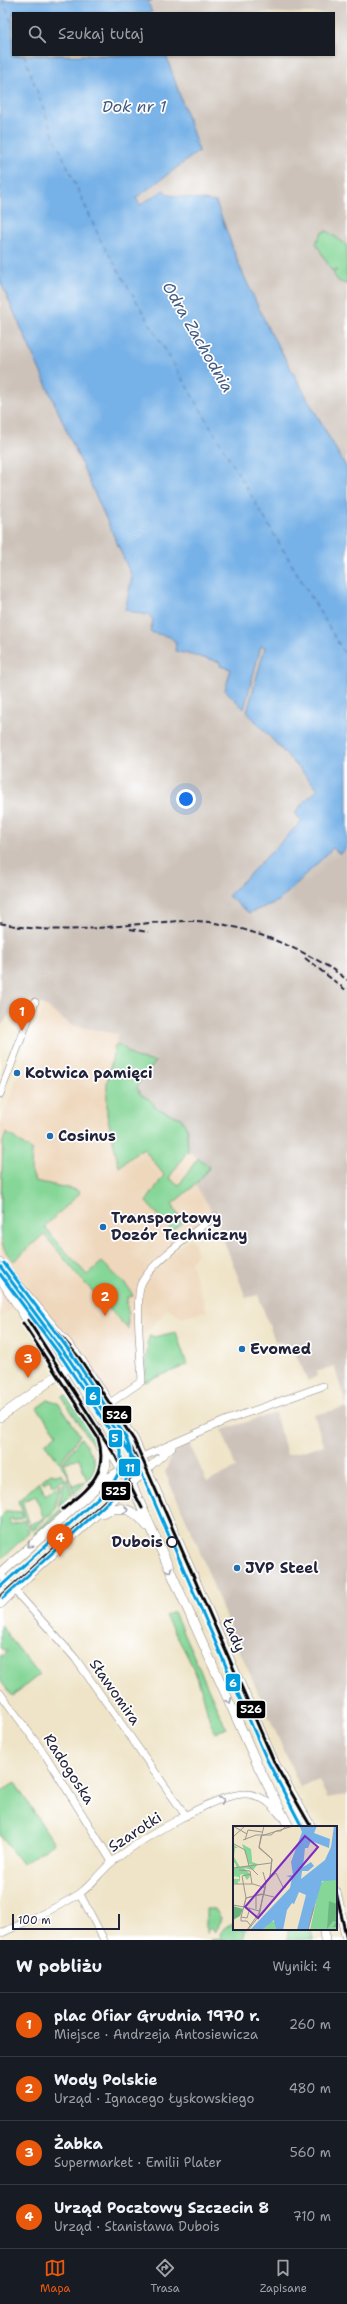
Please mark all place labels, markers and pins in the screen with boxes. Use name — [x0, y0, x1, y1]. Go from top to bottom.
pin: 1 — [9, 998, 35, 1031]
place label: Kotwica pamięci — [25, 1063, 153, 1083]
marker: Kotwica pamięci — [12, 1068, 22, 1078]
place label: Cosinus — [58, 1126, 116, 1146]
marker: Cosinus — [45, 1131, 55, 1141]
place label: Transportowy Dozór Techniczny — [111, 1208, 248, 1245]
marker: Transportowy Dozór Techniczny — [98, 1222, 108, 1232]
pin: 2 — [92, 1283, 118, 1316]
place label: Evomed — [250, 1339, 311, 1359]
marker: Evomed — [237, 1344, 247, 1354]
pin: 3 — [15, 1345, 41, 1378]
pin: 4 — [47, 1524, 73, 1557]
place label: Dubois — [111, 1532, 163, 1552]
marker: Dubois — [166, 1536, 178, 1548]
place label: JVP Steel — [245, 1558, 318, 1578]
marker: JVP Steel — [232, 1563, 242, 1573]

